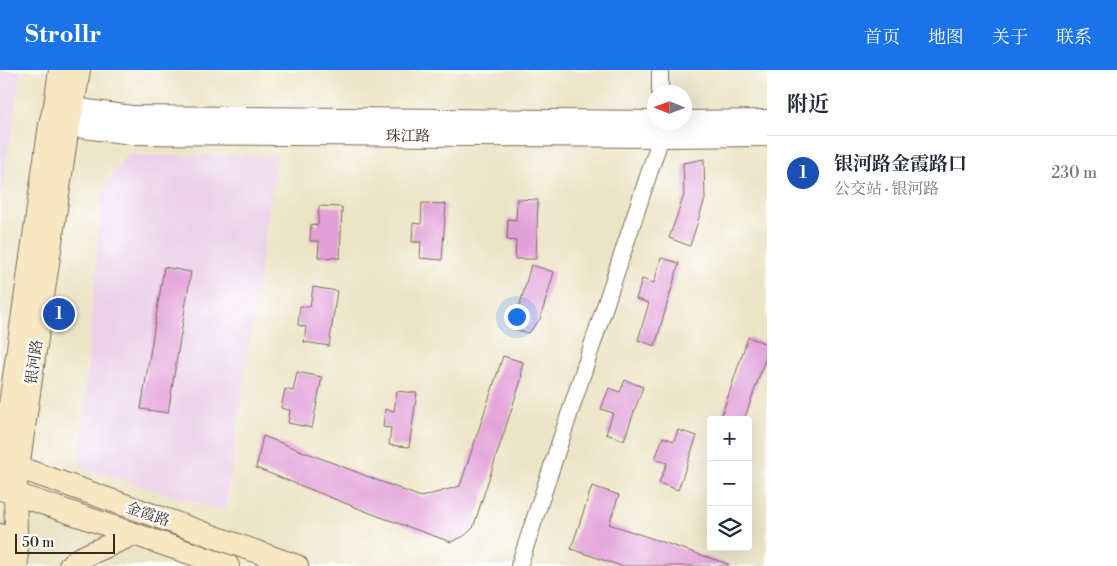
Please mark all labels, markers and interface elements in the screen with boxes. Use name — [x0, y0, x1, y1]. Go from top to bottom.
text: Strollr — [25, 20, 101, 50]
text: 首页 — [864, 26, 900, 49]
text: 地图 — [928, 26, 964, 49]
text: 关于 — [992, 26, 1028, 49]
text: 联系 — [1056, 26, 1092, 49]
north arrow — [647, 85, 692, 130]
text: 附近 — [787, 92, 829, 118]
street label: 珠江路 — [385, 127, 431, 146]
text: 银河路金霞路口 — [834, 152, 967, 176]
text: 1 — [799, 163, 807, 183]
text: 230 m — [1051, 163, 1097, 183]
text: 公交站 · 银河路 — [834, 179, 939, 199]
pin: 1 — [43, 295, 75, 333]
your location — [504, 304, 530, 330]
street label: 银河路 — [22, 338, 47, 386]
map controls — [707, 416, 752, 551]
button: + — [707, 416, 752, 461]
button: − — [707, 461, 752, 506]
street label: 金霞路 — [123, 498, 172, 531]
button: layers — [707, 506, 752, 551]
scale bar — [15, 531, 115, 554]
text: 50 m — [22, 534, 54, 552]

